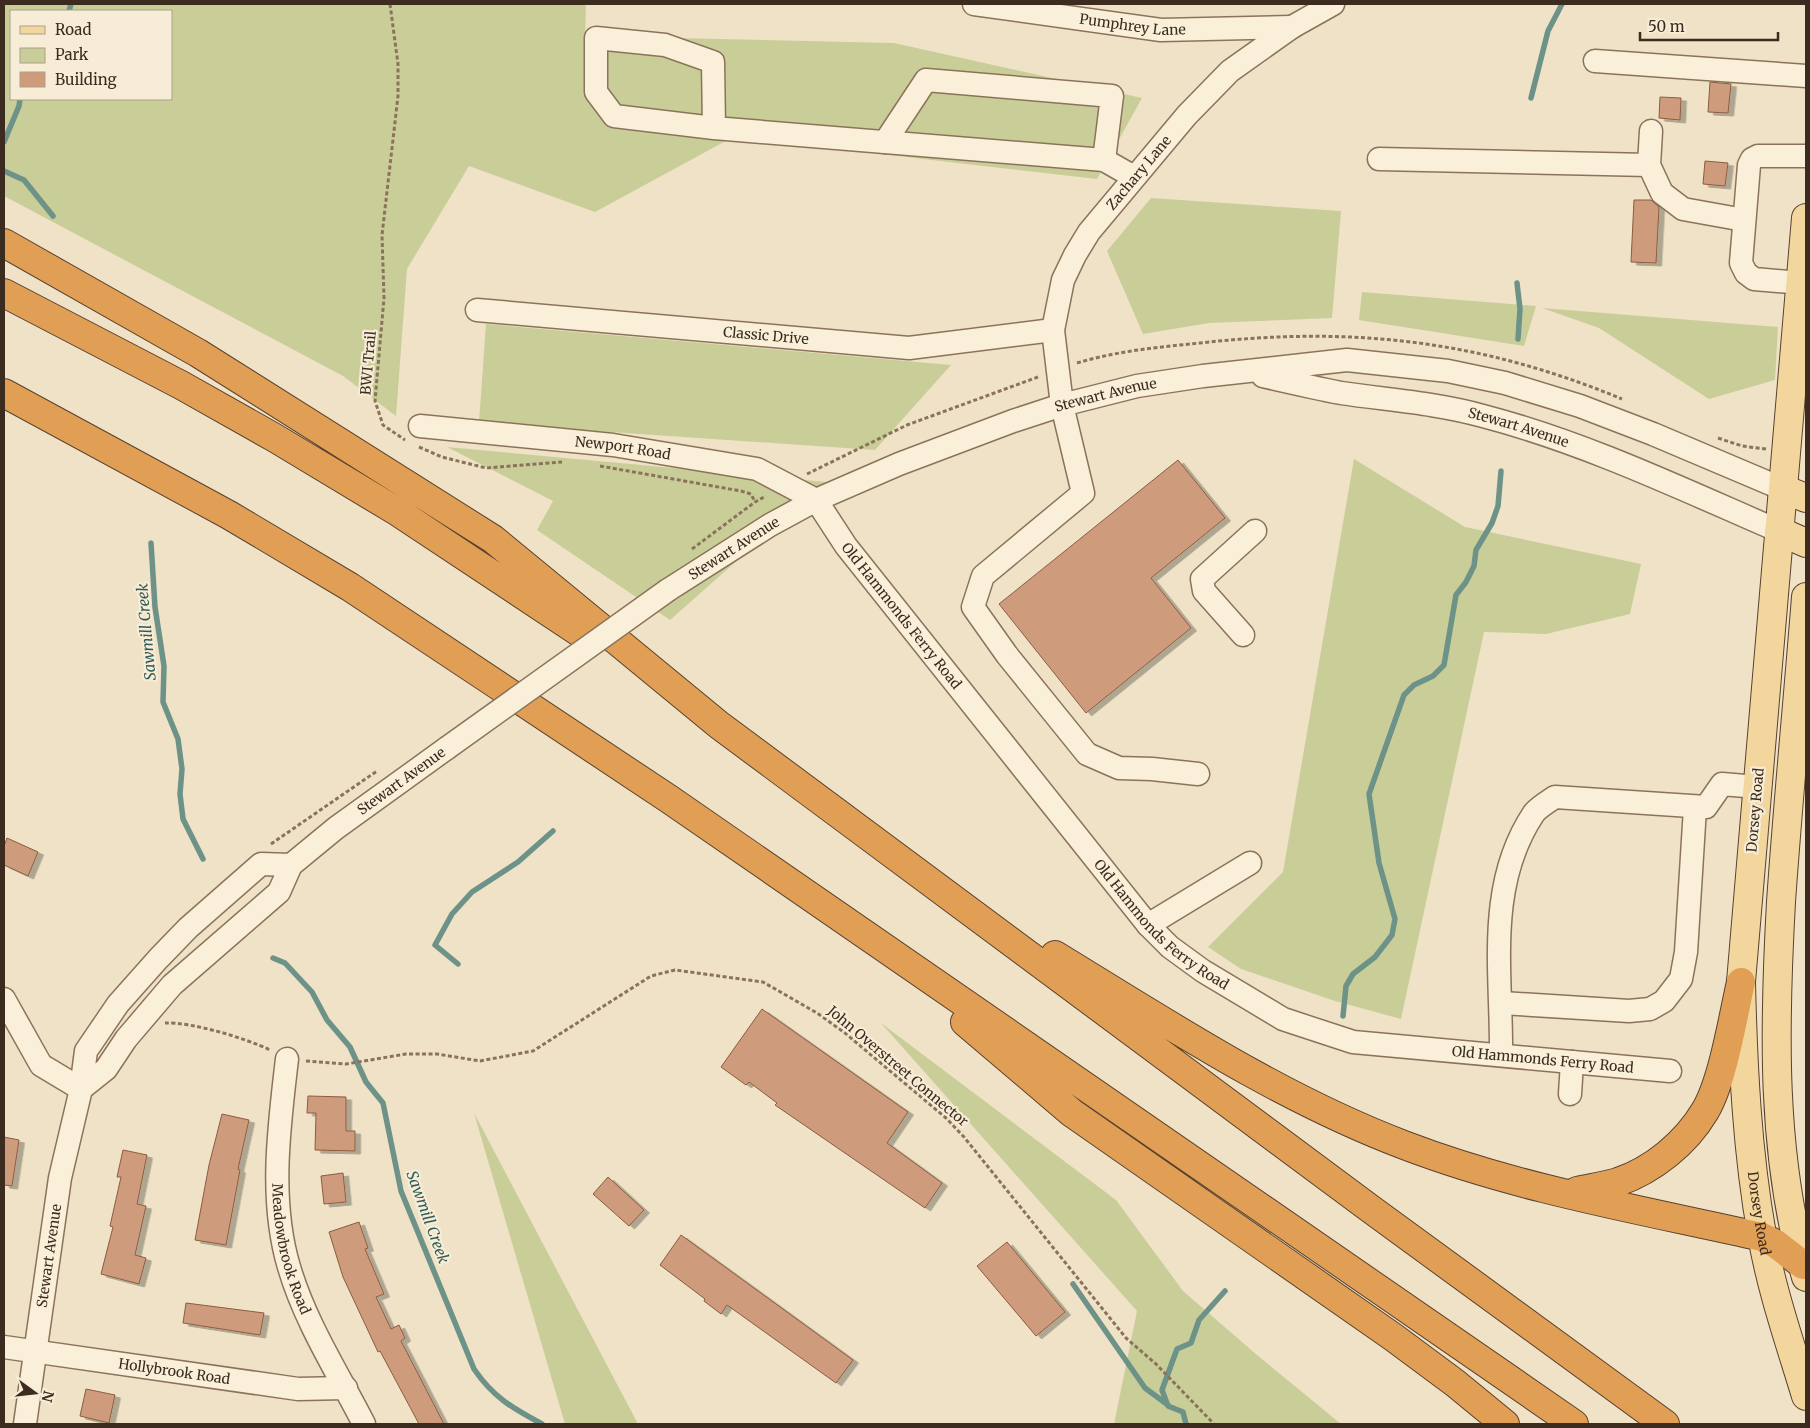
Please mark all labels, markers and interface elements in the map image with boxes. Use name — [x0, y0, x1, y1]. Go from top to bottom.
legend — [10, 10, 172, 100]
street label: Pumphrey Lane — [1078, 10, 1186, 39]
scale bar — [1640, 10, 1778, 42]
text: 50 m — [1648, 17, 1685, 36]
text: Road — [55, 20, 91, 39]
text: Park — [55, 45, 89, 64]
text: Building — [55, 70, 117, 89]
street label: Zachary Lane — [1102, 132, 1175, 214]
street label: Classic Drive — [722, 323, 809, 348]
street label: BWI Trail — [356, 330, 380, 396]
street label: Stewart Avenue — [1052, 374, 1158, 416]
street label: Stewart Avenue — [1466, 403, 1571, 451]
street label: Newport Road — [574, 432, 673, 464]
street label: Stewart Avenue — [685, 513, 782, 584]
street label: Old Hammonds Ferry Road — [838, 539, 966, 693]
water label: Sawmill Creek — [132, 582, 160, 681]
street label: Stewart Avenue — [354, 743, 449, 819]
street label: Dorsey Road — [1742, 766, 1768, 853]
street label: Old Hammonds Ferry Road — [1090, 855, 1233, 994]
street label: John Overstreet Connector — [823, 1001, 972, 1130]
street label: Old Hammonds Ferry Road — [1451, 1042, 1635, 1077]
water label: Sawmill Creek — [402, 1168, 454, 1267]
street label: Dorsey Road — [1744, 1170, 1775, 1257]
street label: Meadowbrook Road — [268, 1183, 315, 1318]
street label: Stewart Avenue — [33, 1203, 65, 1309]
street label: Hollybrook Road — [117, 1354, 232, 1388]
north arrow — [10, 1368, 60, 1418]
text: N — [37, 1389, 58, 1404]

